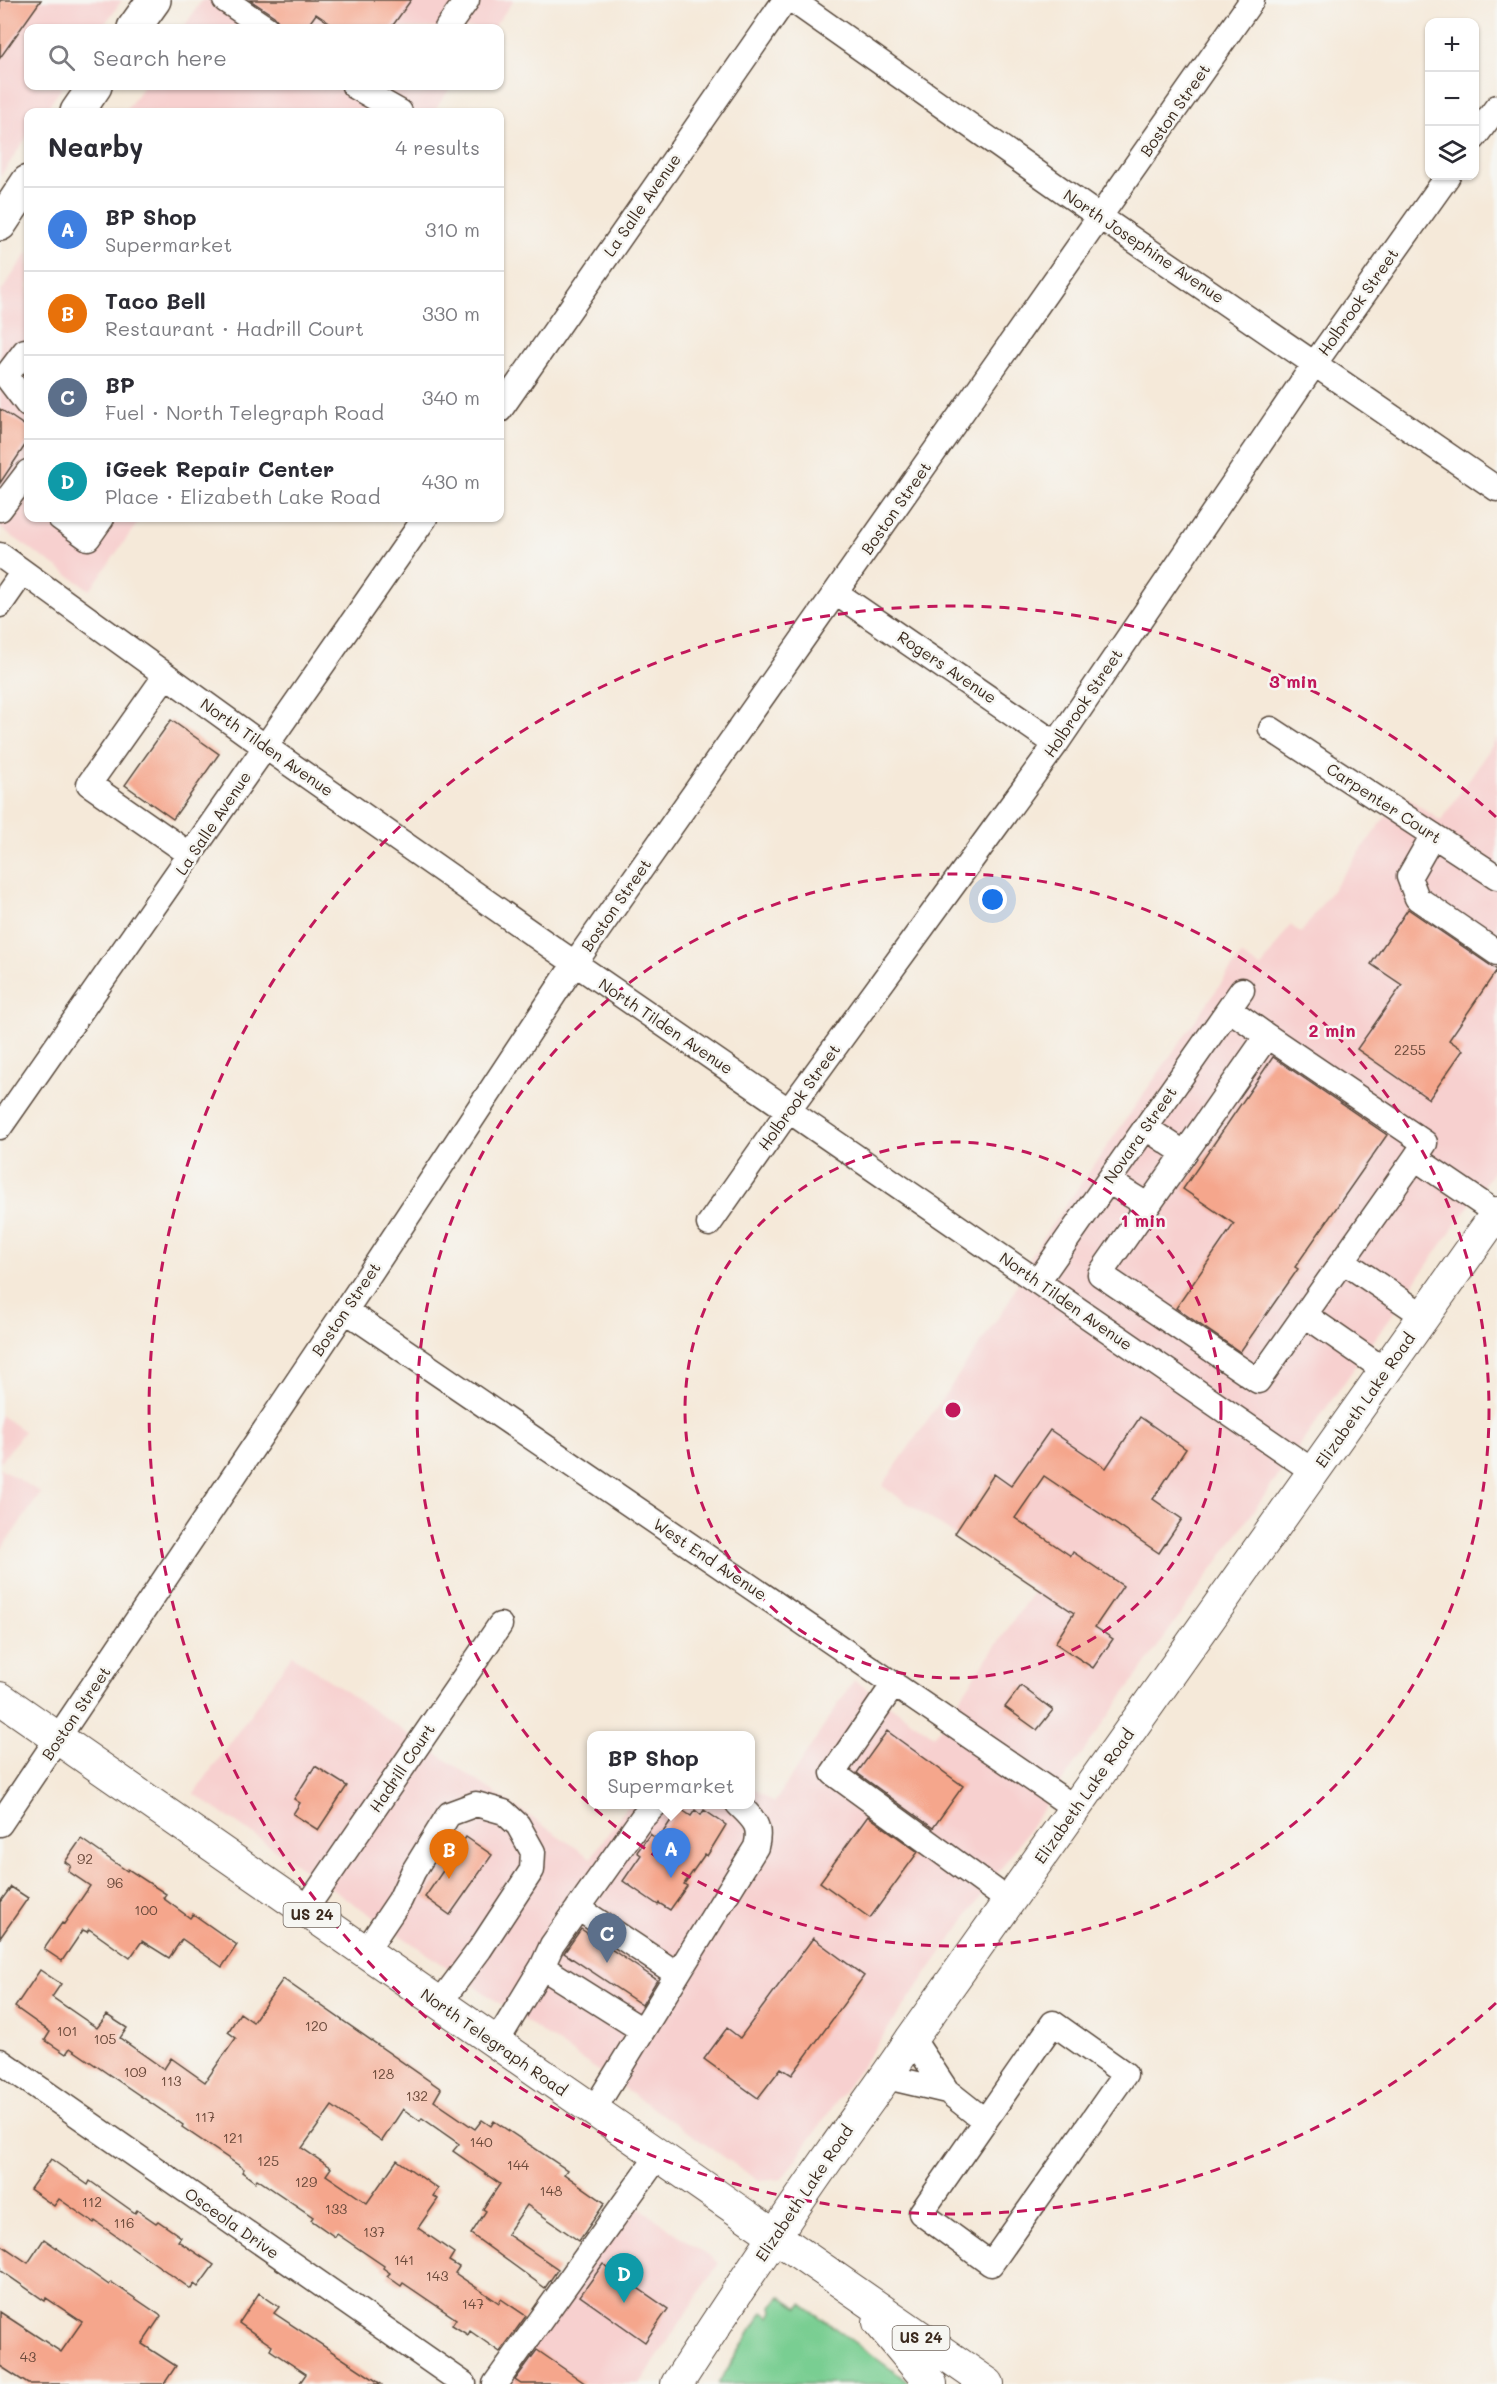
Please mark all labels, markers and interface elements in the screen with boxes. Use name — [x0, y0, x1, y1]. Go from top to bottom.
map controls — [1425, 18, 1479, 180]
button: + — [1425, 18, 1479, 72]
search box — [24, 24, 504, 90]
icon: search — [45, 41, 78, 74]
text: Search here — [93, 43, 227, 72]
street label: Boston Street — [1135, 59, 1214, 160]
button: − — [1425, 72, 1479, 126]
button: layers — [1425, 126, 1479, 180]
text: Nearby — [48, 130, 143, 164]
text: 4 results — [395, 134, 480, 160]
street label: La Salle Avenue — [598, 149, 685, 260]
street label: North Josephine Avenue — [1060, 184, 1229, 307]
text: BP Shop — [105, 202, 197, 231]
text: A — [61, 216, 74, 242]
text: 310 m — [425, 216, 480, 242]
text: Supermarket — [105, 231, 232, 257]
street label: Holbrook Street — [1313, 244, 1403, 360]
text: Taco Bell — [105, 286, 206, 315]
text: B — [61, 300, 74, 326]
text: 330 m — [422, 300, 480, 326]
text: Restaurant · Hadrill Court — [105, 315, 364, 341]
text: BP — [105, 370, 135, 399]
text: C — [60, 384, 75, 410]
text: 340 m — [422, 384, 480, 410]
text: Fuel · North Telegraph Road — [105, 399, 384, 425]
text: iGeek Repair Center — [105, 454, 334, 483]
street label: Boston Street — [856, 457, 935, 558]
text: D — [60, 468, 75, 494]
text: 430 m — [422, 468, 480, 494]
text: Place · Elizabeth Lake Road — [105, 483, 380, 509]
street label: Rogers Avenue — [894, 626, 1001, 708]
street label: Holbrook Street — [1038, 644, 1127, 761]
text: 3 min — [1269, 669, 1317, 693]
street label: North Tilden Avenue — [197, 693, 338, 800]
street label: Carpenter Court — [1323, 758, 1446, 848]
street label: La Salle Avenue — [170, 767, 255, 879]
street label: Boston Street — [576, 854, 655, 955]
your location — [978, 885, 1007, 914]
street label: North Tilden Avenue — [595, 973, 738, 1078]
text: 2 min — [1308, 1018, 1356, 1042]
street label: Holbrook Street — [753, 1039, 844, 1154]
house number: 2255 — [1394, 1040, 1426, 1059]
street label: Novara Street — [1098, 1082, 1181, 1187]
text: 1 min — [1120, 1208, 1166, 1232]
street label: North Tilden Avenue — [996, 1247, 1137, 1354]
street label: Boston Street — [307, 1258, 385, 1360]
street label: Elizabeth Lake Road — [1310, 1328, 1419, 1471]
centre of rings — [943, 1400, 963, 1420]
street label: West End Avenue — [649, 1513, 771, 1604]
street label: Boston Street — [37, 1662, 115, 1764]
street label: Hadrill Court — [364, 1719, 439, 1816]
street label: Elizabeth Lake Road — [1029, 1724, 1138, 1867]
popup — [587, 1731, 755, 1809]
text: BP Shop — [607, 1743, 699, 1772]
text: Supermarket — [607, 1772, 735, 1798]
pin: A — [652, 1828, 690, 1878]
pin: B — [430, 1830, 468, 1879]
house number: 92 — [77, 1849, 93, 1868]
house number: 96 — [107, 1873, 123, 1892]
house number: 100 — [134, 1900, 158, 1919]
road number: US 24 — [284, 1903, 340, 1927]
pin: C — [588, 1914, 626, 1963]
street label: North Telegraph Road — [417, 1983, 572, 2100]
house number: 120 — [305, 2016, 328, 2035]
house number: 101 — [56, 2021, 78, 2040]
house number: 105 — [93, 2029, 117, 2048]
house number: 109 — [123, 2062, 147, 2081]
house number: 128 — [372, 2064, 394, 2083]
house number: 113 — [161, 2071, 181, 2090]
house number: 132 — [406, 2086, 428, 2105]
house number: 117 — [195, 2107, 215, 2126]
street label: Elizabeth Lake Road — [750, 2121, 857, 2265]
house number: 121 — [223, 2128, 243, 2147]
house number: 140 — [469, 2132, 493, 2151]
house number: 125 — [257, 2151, 279, 2170]
house number: 144 — [507, 2155, 530, 2174]
house number: 129 — [295, 2172, 317, 2191]
house number: 148 — [540, 2181, 562, 2200]
street label: Osceola Drive — [181, 2182, 284, 2263]
house number: 112 — [82, 2192, 102, 2211]
house number: 133 — [325, 2199, 347, 2218]
house number: 116 — [114, 2213, 134, 2232]
house number: 137 — [363, 2222, 385, 2241]
house number: 141 — [394, 2250, 414, 2269]
pin: D — [604, 2254, 644, 2303]
house number: 143 — [426, 2266, 448, 2285]
house number: 147 — [462, 2294, 484, 2313]
road number: US 24 — [892, 2326, 950, 2350]
house number: 43 — [20, 2347, 36, 2366]

